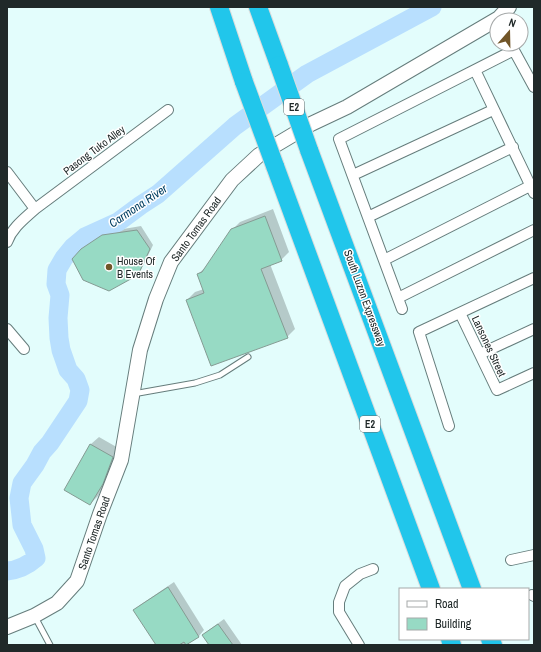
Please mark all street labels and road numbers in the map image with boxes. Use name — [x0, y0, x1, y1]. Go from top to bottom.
road number: E2 — [284, 99, 304, 115]
street label: Pasong Tuko Alley — [60, 122, 128, 178]
street label: Santo Tomas Road — [168, 194, 224, 264]
street label: South Luzon Expressway — [341, 248, 389, 349]
street label: Lansones Street — [469, 313, 509, 379]
road number: E2 — [360, 416, 380, 432]
street label: Santo Tomas Road — [75, 495, 113, 571]

